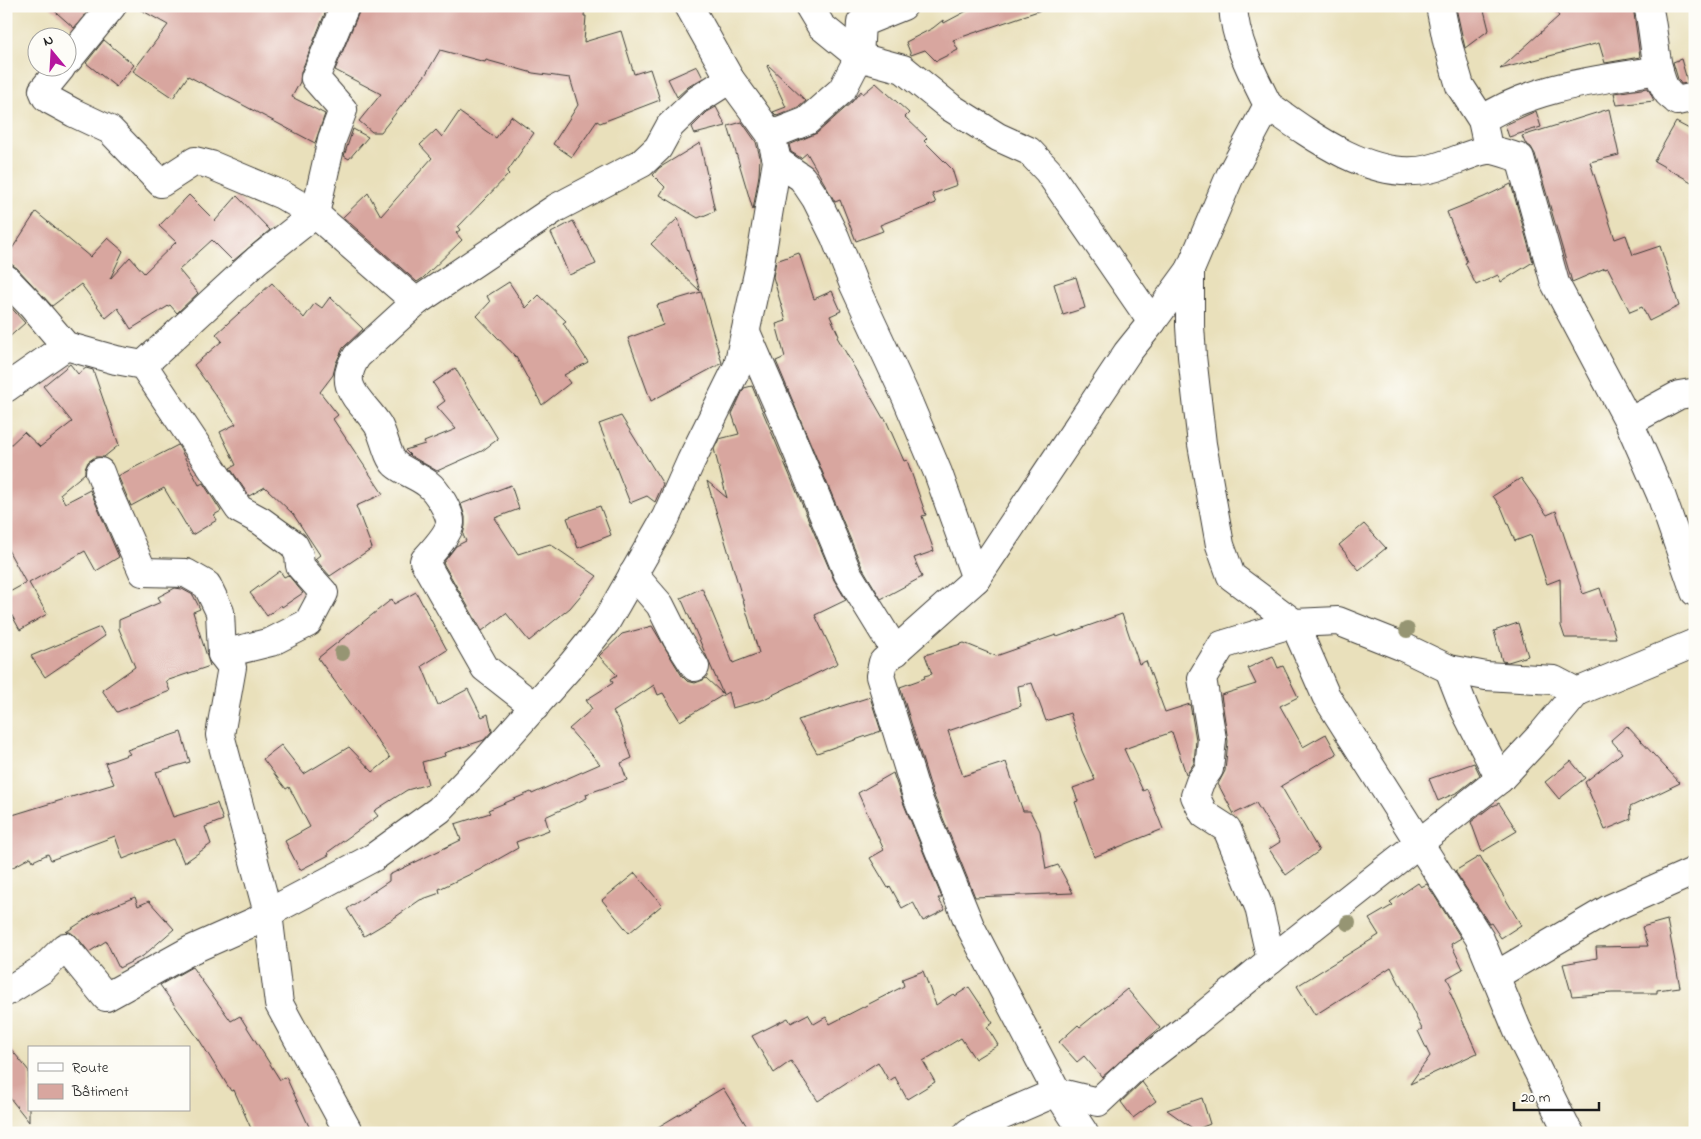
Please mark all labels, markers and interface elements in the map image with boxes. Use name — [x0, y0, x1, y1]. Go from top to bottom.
north arrow — [28, 28, 78, 78]
text: N — [41, 30, 56, 53]
legend — [28, 1046, 190, 1112]
text: Route — [72, 1057, 109, 1079]
scale bar — [1514, 1079, 1598, 1111]
text: Bâtiment — [71, 1081, 129, 1103]
text: 20 m — [1521, 1087, 1551, 1109]

